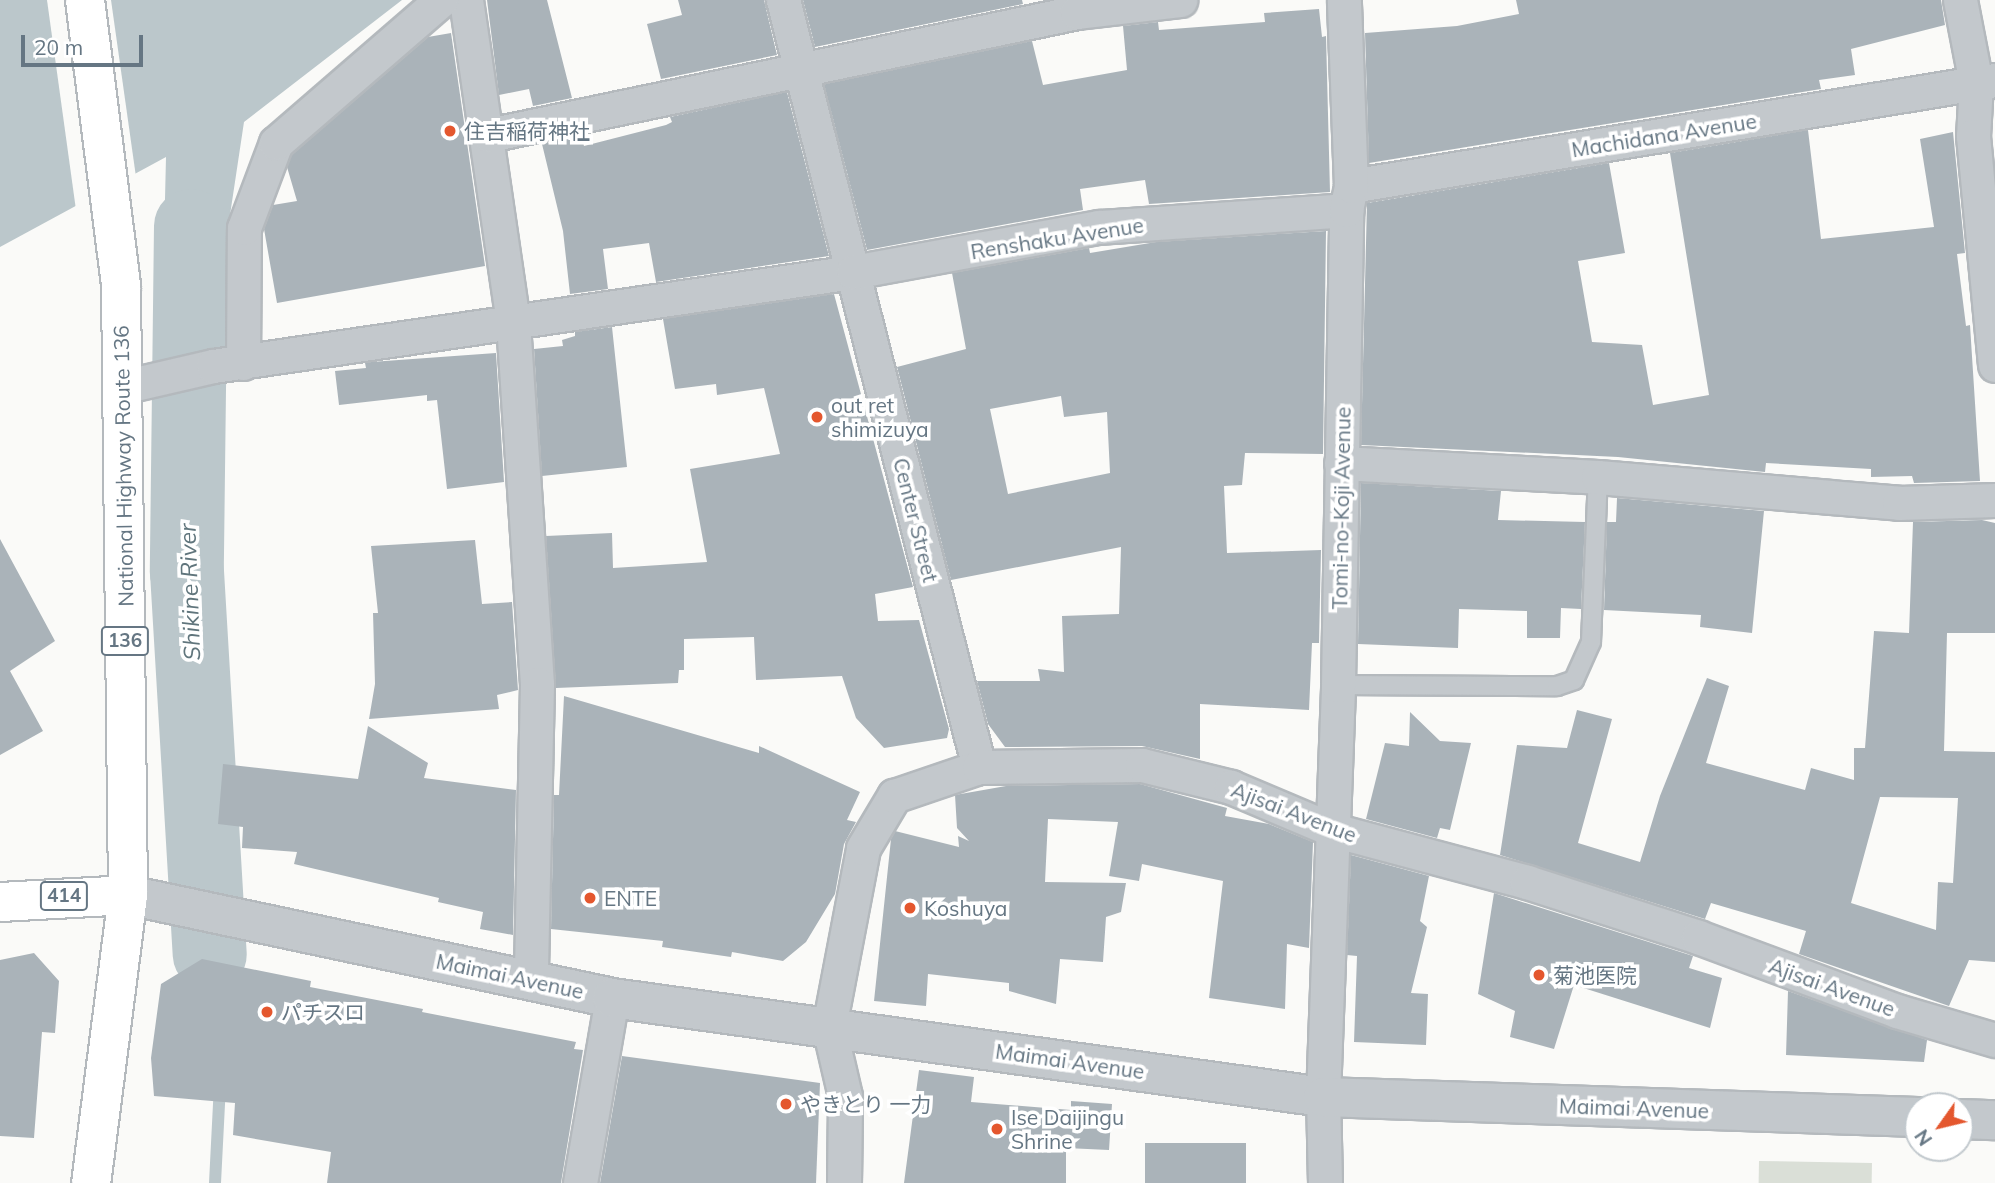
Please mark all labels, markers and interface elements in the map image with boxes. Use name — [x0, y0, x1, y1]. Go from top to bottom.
scale bar — [24, 21, 147, 65]
text: 20 m — [34, 34, 83, 60]
street label: Machidana Avenue — [1570, 108, 1758, 162]
place label: 住吉稲荷神社 — [464, 118, 590, 144]
marker: 住吉稲荷神社 — [442, 123, 458, 139]
street label: Renshaku Avenue — [969, 212, 1145, 264]
street label: National Highway Route 136 — [108, 325, 138, 607]
place label: out ret shimizuya — [831, 392, 929, 442]
street label: Tomi-no-Koji Avenue — [1327, 406, 1355, 610]
marker: out ret shimizuya — [809, 409, 825, 425]
street label: Center Street — [888, 455, 944, 585]
water label: Shikine River — [174, 523, 206, 661]
road number: 136 — [100, 626, 150, 656]
street label: Ajisai Avenue — [1228, 777, 1360, 847]
road number: 414 — [40, 880, 88, 912]
place label: ENTE — [604, 885, 657, 911]
marker: ENTE — [582, 890, 598, 906]
place label: Koshuya — [924, 895, 1007, 921]
marker: Koshuya — [902, 900, 918, 916]
street label: Maimai Avenue — [434, 948, 586, 1004]
street label: Ajisai Avenue — [1766, 953, 1898, 1021]
place label: 菊池医院 — [1553, 962, 1637, 988]
marker: 菊池医院 — [1531, 967, 1547, 983]
place label: パチスロ — [281, 999, 365, 1025]
marker: パチスロ — [259, 1004, 275, 1020]
street label: Maimai Avenue — [994, 1038, 1146, 1084]
place label: やきとり 一力 — [800, 1091, 931, 1117]
north arrow — [1904, 1092, 1974, 1162]
street label: Maimai Avenue — [1558, 1093, 1710, 1123]
marker: やきとり 一力 — [778, 1096, 794, 1112]
place label: Ise Daijingu Shrine — [1011, 1104, 1124, 1154]
marker: Ise Daijingu Shrine — [989, 1121, 1005, 1137]
text: N — [1909, 1125, 1937, 1150]

